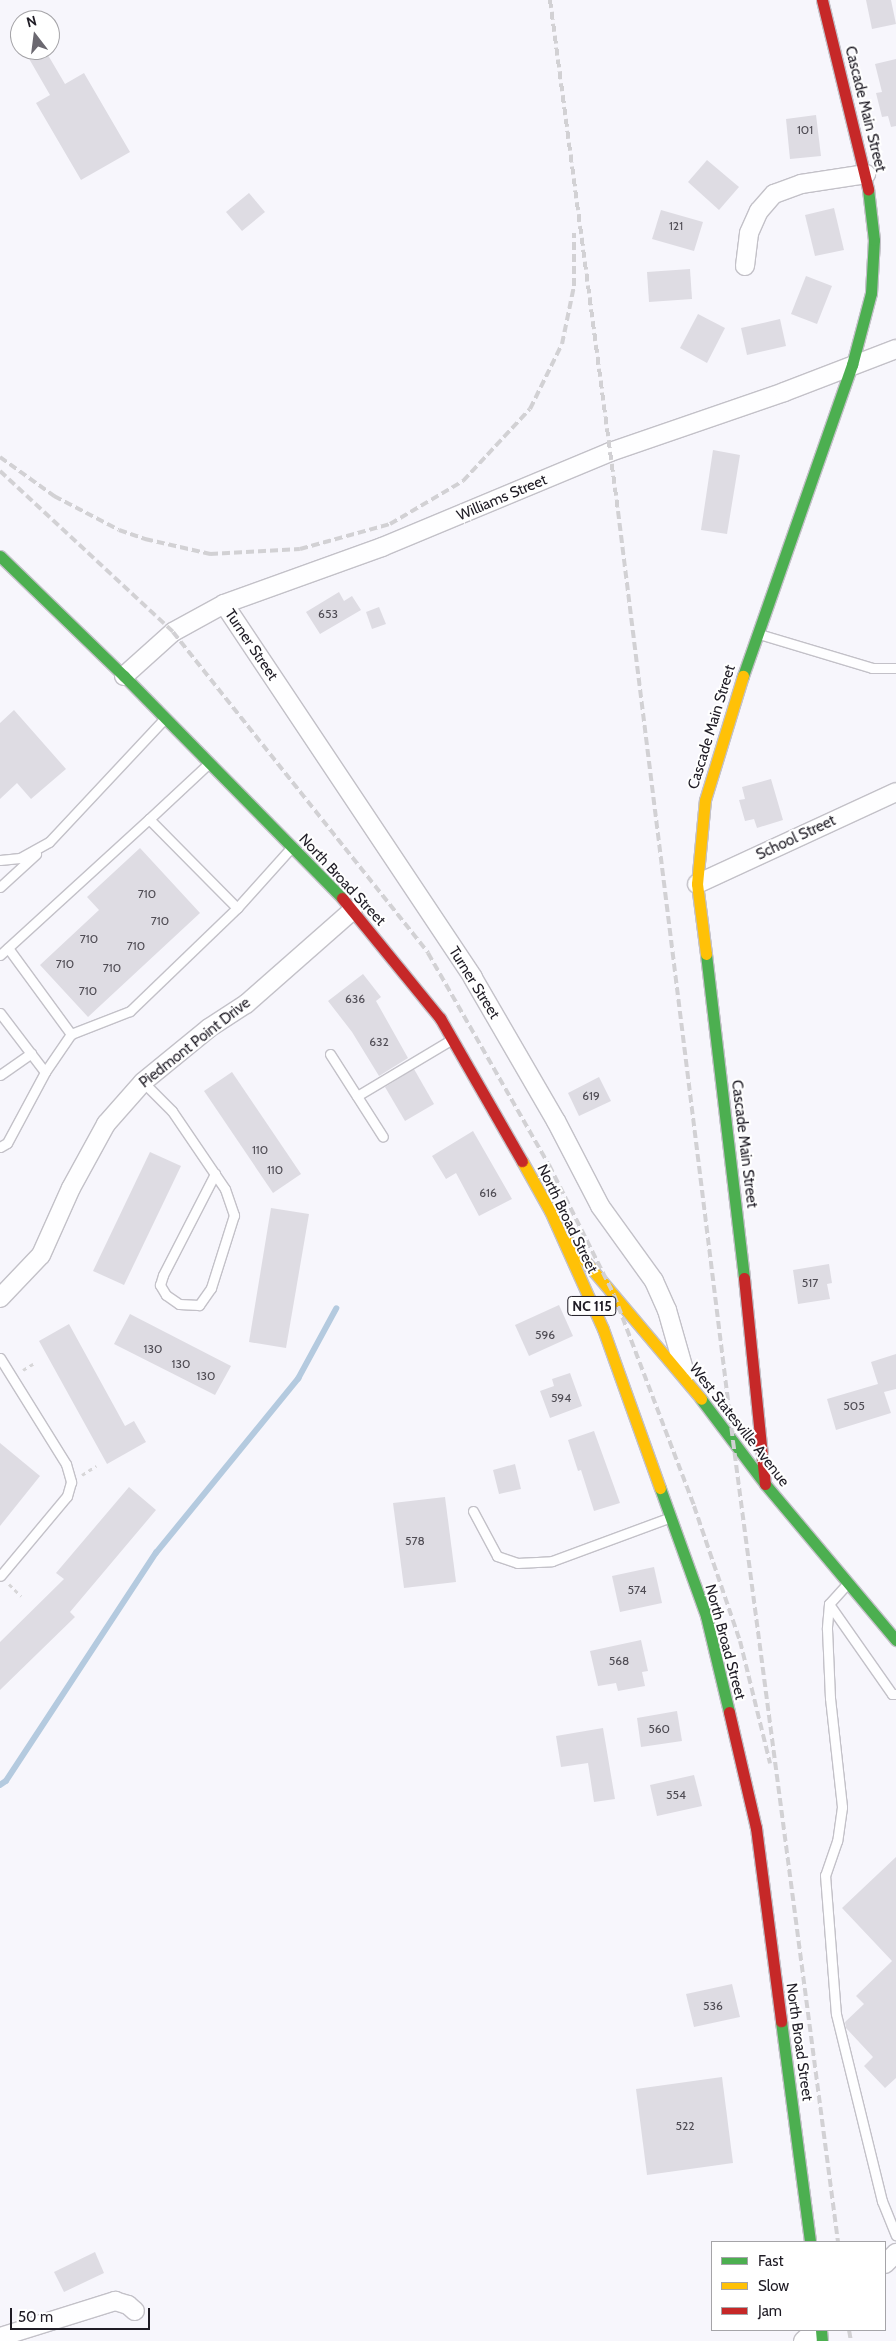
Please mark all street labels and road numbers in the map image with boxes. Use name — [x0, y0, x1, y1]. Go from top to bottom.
street label: Cascade Main Street — [841, 44, 889, 174]
street label: Williams Street — [454, 471, 550, 525]
street label: Turner Street — [221, 606, 281, 684]
street label: Cascade Main Street — [685, 663, 739, 791]
street label: School Street — [753, 812, 839, 864]
street label: North Broad Street — [295, 830, 389, 930]
street label: Turner Street — [445, 943, 503, 1023]
street label: Piedmont Point Drive — [136, 994, 254, 1092]
street label: Cascade Main Street — [727, 1079, 761, 1209]
street label: North Broad Street — [533, 1162, 601, 1276]
road number: NC 115 — [567, 1294, 617, 1318]
street label: West Statesville Avenue — [685, 1360, 793, 1490]
street label: North Broad Street — [701, 1582, 749, 1702]
street label: North Broad Street — [782, 1982, 816, 2102]

